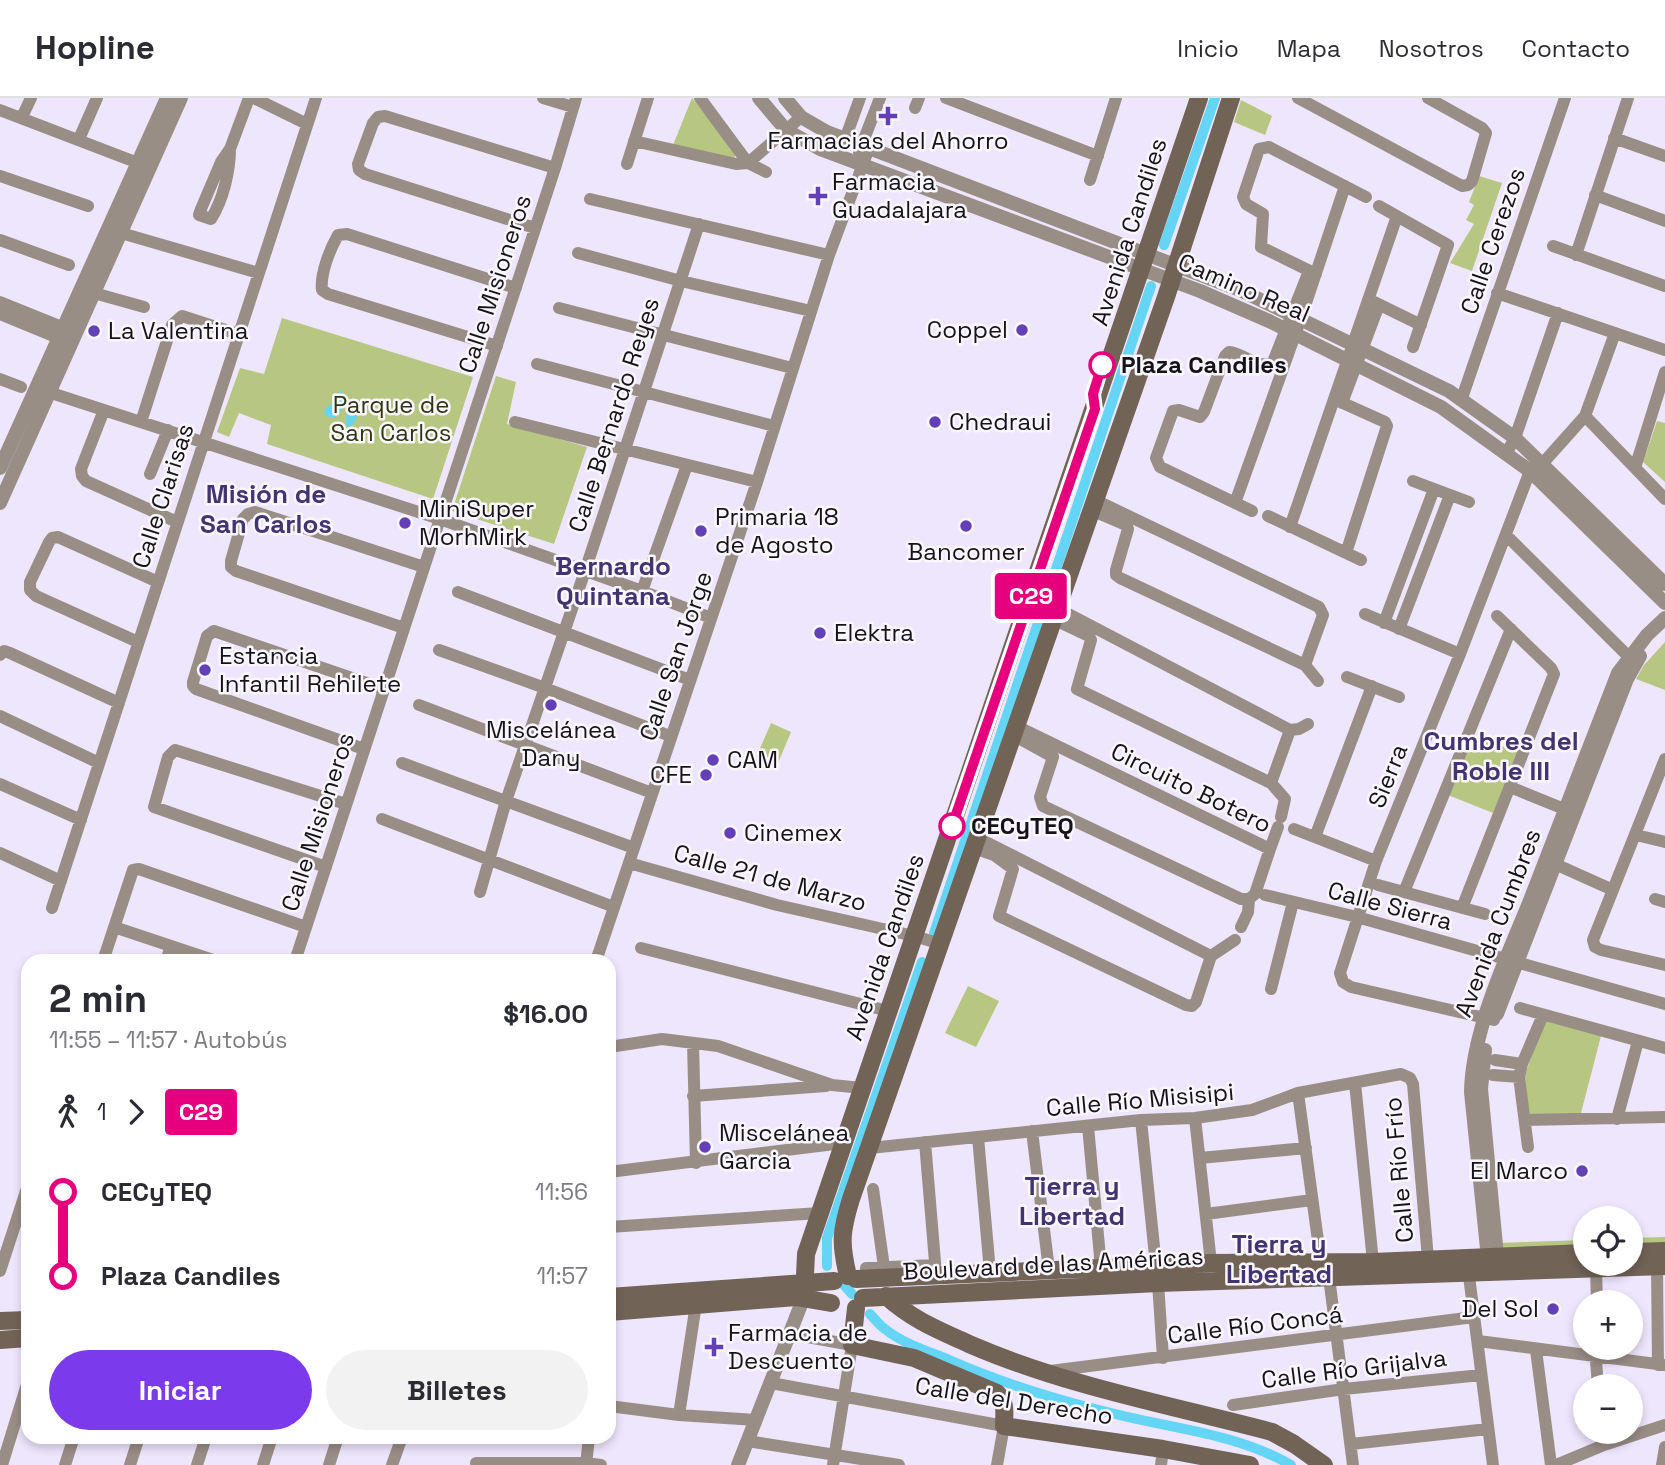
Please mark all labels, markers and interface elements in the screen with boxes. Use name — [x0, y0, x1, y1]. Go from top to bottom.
text: Hopline — [35, 27, 155, 69]
text: Inicio — [1177, 33, 1239, 64]
text: Mapa — [1277, 33, 1341, 64]
text: Nosotros — [1379, 33, 1484, 64]
text: Contacto — [1522, 33, 1630, 64]
marker: Farmacias del Ahorro — [880, 108, 896, 124]
place label: Farmacias del Ahorro — [767, 125, 1009, 156]
street label: Avenida Candiles — [1084, 134, 1173, 330]
street label: Calle Cerezos — [1453, 164, 1532, 318]
place label: Farmacia Guadalajara — [832, 166, 967, 225]
marker: Farmacia Guadalajara — [810, 188, 826, 204]
street label: Calle Misioneros — [451, 190, 538, 377]
street label: Camino Real — [1173, 246, 1315, 329]
street label: Calle Bernardo Reyes — [561, 294, 666, 536]
place label: Coppel — [927, 314, 1008, 345]
place label: La Valentina — [108, 315, 249, 346]
marker: Coppel — [1014, 322, 1030, 338]
marker: La Valentina — [86, 323, 102, 339]
place label: Plaza Candiles — [1121, 349, 1287, 380]
marker: Plaza Candiles — [1089, 352, 1115, 378]
park label: Parque de San Carlos — [330, 389, 452, 448]
place label: Chedraui — [949, 406, 1052, 437]
marker: Chedraui — [927, 414, 943, 430]
street label: Calle Clarisas — [125, 420, 200, 572]
district label: Misión de San Carlos — [200, 477, 332, 541]
place label: MiniSuper MorhMirk — [419, 493, 534, 552]
place label: Primaria 18 de Agosto — [715, 501, 839, 560]
marker: MiniSuper MorhMirk — [397, 515, 413, 531]
marker: Bancomer — [958, 518, 974, 534]
marker: Primaria 18 de Agosto — [693, 523, 709, 539]
place label: Bancomer — [907, 536, 1025, 567]
district label: Bernardo Quintana — [555, 549, 671, 613]
street label: Calle San Jorge — [632, 567, 719, 745]
line badge: C29 — [991, 573, 1071, 619]
text: C29 — [1009, 580, 1053, 611]
place label: Elektra — [834, 617, 914, 648]
marker: Elektra — [812, 625, 828, 641]
place label: Estancia Infantil Rehilete — [219, 640, 401, 699]
marker: Estancia Infantil Rehilete — [197, 662, 213, 678]
marker: Miscelánea Dany — [543, 697, 559, 713]
place label: Miscelánea Dany — [486, 714, 616, 773]
district label: Cumbres del Roble III — [1423, 724, 1579, 788]
street label: Calle Misioneros — [274, 728, 361, 915]
street label: Circuito Botero — [1106, 735, 1277, 840]
street label: Sierra — [1361, 739, 1414, 812]
place label: CAM — [727, 744, 778, 775]
marker: CAM — [705, 752, 721, 768]
place label: CFE — [650, 759, 692, 790]
marker: CFE — [698, 767, 714, 783]
place label: CECyTEQ — [971, 810, 1074, 841]
marker: CECyTEQ — [939, 813, 965, 839]
place label: Cinemex — [744, 817, 843, 848]
street label: Avenida Cumbres — [1447, 824, 1548, 1021]
marker: Cinemex — [722, 825, 738, 841]
street label: Calle 21 de Marzo — [670, 837, 870, 918]
street label: Avenida Candiles — [838, 849, 931, 1044]
street label: Calle Sierra — [1324, 874, 1456, 937]
text: 2 min — [49, 975, 147, 1023]
text: $16.00 — [503, 997, 588, 1031]
text: 11:55 – 11:57 · Autobús — [49, 1025, 287, 1055]
street label: Calle Río Misisipi — [1045, 1076, 1235, 1123]
icon: walk — [49, 1093, 87, 1131]
icon: forward — [117, 1093, 155, 1131]
text: C29 — [179, 1096, 223, 1127]
street label: Calle Río Frío — [1377, 1096, 1420, 1244]
text: 1 — [97, 1097, 107, 1127]
place label: Miscelánea Garcia — [719, 1117, 849, 1176]
marker: Miscelánea Garcia — [697, 1139, 713, 1155]
place label: El Marco — [1470, 1155, 1568, 1186]
marker: El Marco — [1574, 1163, 1590, 1179]
district label: Tierra y Libertad — [1019, 1169, 1125, 1233]
text: CECyTEQ — [101, 1175, 212, 1209]
text: 11:56 — [535, 1177, 588, 1207]
map controls — [1573, 1206, 1643, 1444]
button: locate — [1573, 1206, 1643, 1276]
district label: Tierra y Libertad — [1226, 1227, 1332, 1291]
street label: Boulevard de las Américas — [902, 1240, 1204, 1287]
text: Plaza Candiles — [101, 1259, 281, 1293]
text: 11:57 — [536, 1261, 588, 1291]
button: + — [1573, 1290, 1643, 1360]
place label: Del Sol — [1461, 1293, 1539, 1324]
street label: Calle Río Concá — [1165, 1298, 1345, 1351]
marker: Del Sol — [1545, 1301, 1561, 1317]
place label: Farmacia de Descuento — [728, 1317, 868, 1376]
marker: Farmacia de Descuento — [706, 1339, 722, 1355]
street label: Calle Río Grijalva — [1260, 1342, 1448, 1395]
button: Iniciar — [49, 1350, 312, 1430]
button: Billetes — [326, 1350, 588, 1430]
street label: Calle del Derecho — [913, 1370, 1115, 1431]
button: − — [1573, 1374, 1643, 1444]

